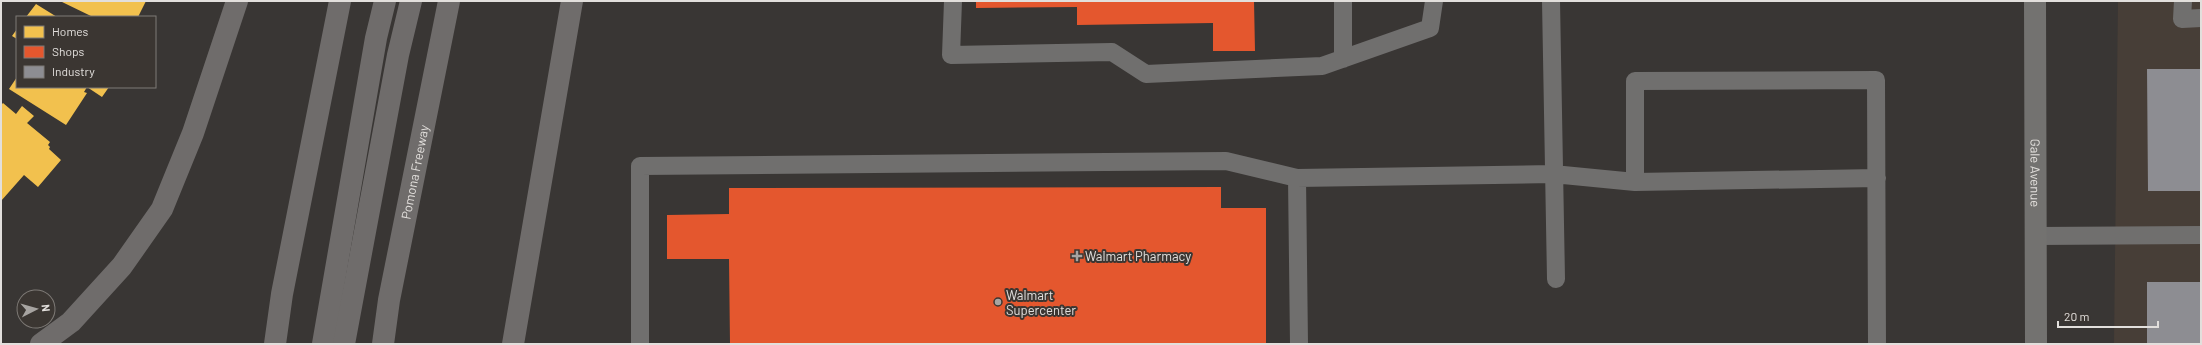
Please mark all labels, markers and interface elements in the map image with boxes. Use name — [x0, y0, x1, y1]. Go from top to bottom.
legend — [16, 16, 156, 88]
text: Homes — [52, 24, 89, 38]
text: Shops — [52, 44, 85, 58]
text: Industry — [52, 64, 95, 78]
street label: Pomona Freeway — [397, 123, 432, 221]
street label: Gale Avenue — [2027, 139, 2044, 207]
place label: Walmart Pharmacy — [1085, 248, 1191, 264]
marker: Walmart Pharmacy — [1072, 251, 1082, 261]
place label: Walmart Supercenter — [1006, 287, 1076, 318]
north arrow — [16, 289, 56, 329]
marker: Walmart Supercenter — [993, 297, 1003, 307]
scale bar — [2058, 303, 2158, 329]
text: N — [40, 304, 53, 312]
text: 20 m — [2064, 309, 2090, 323]

